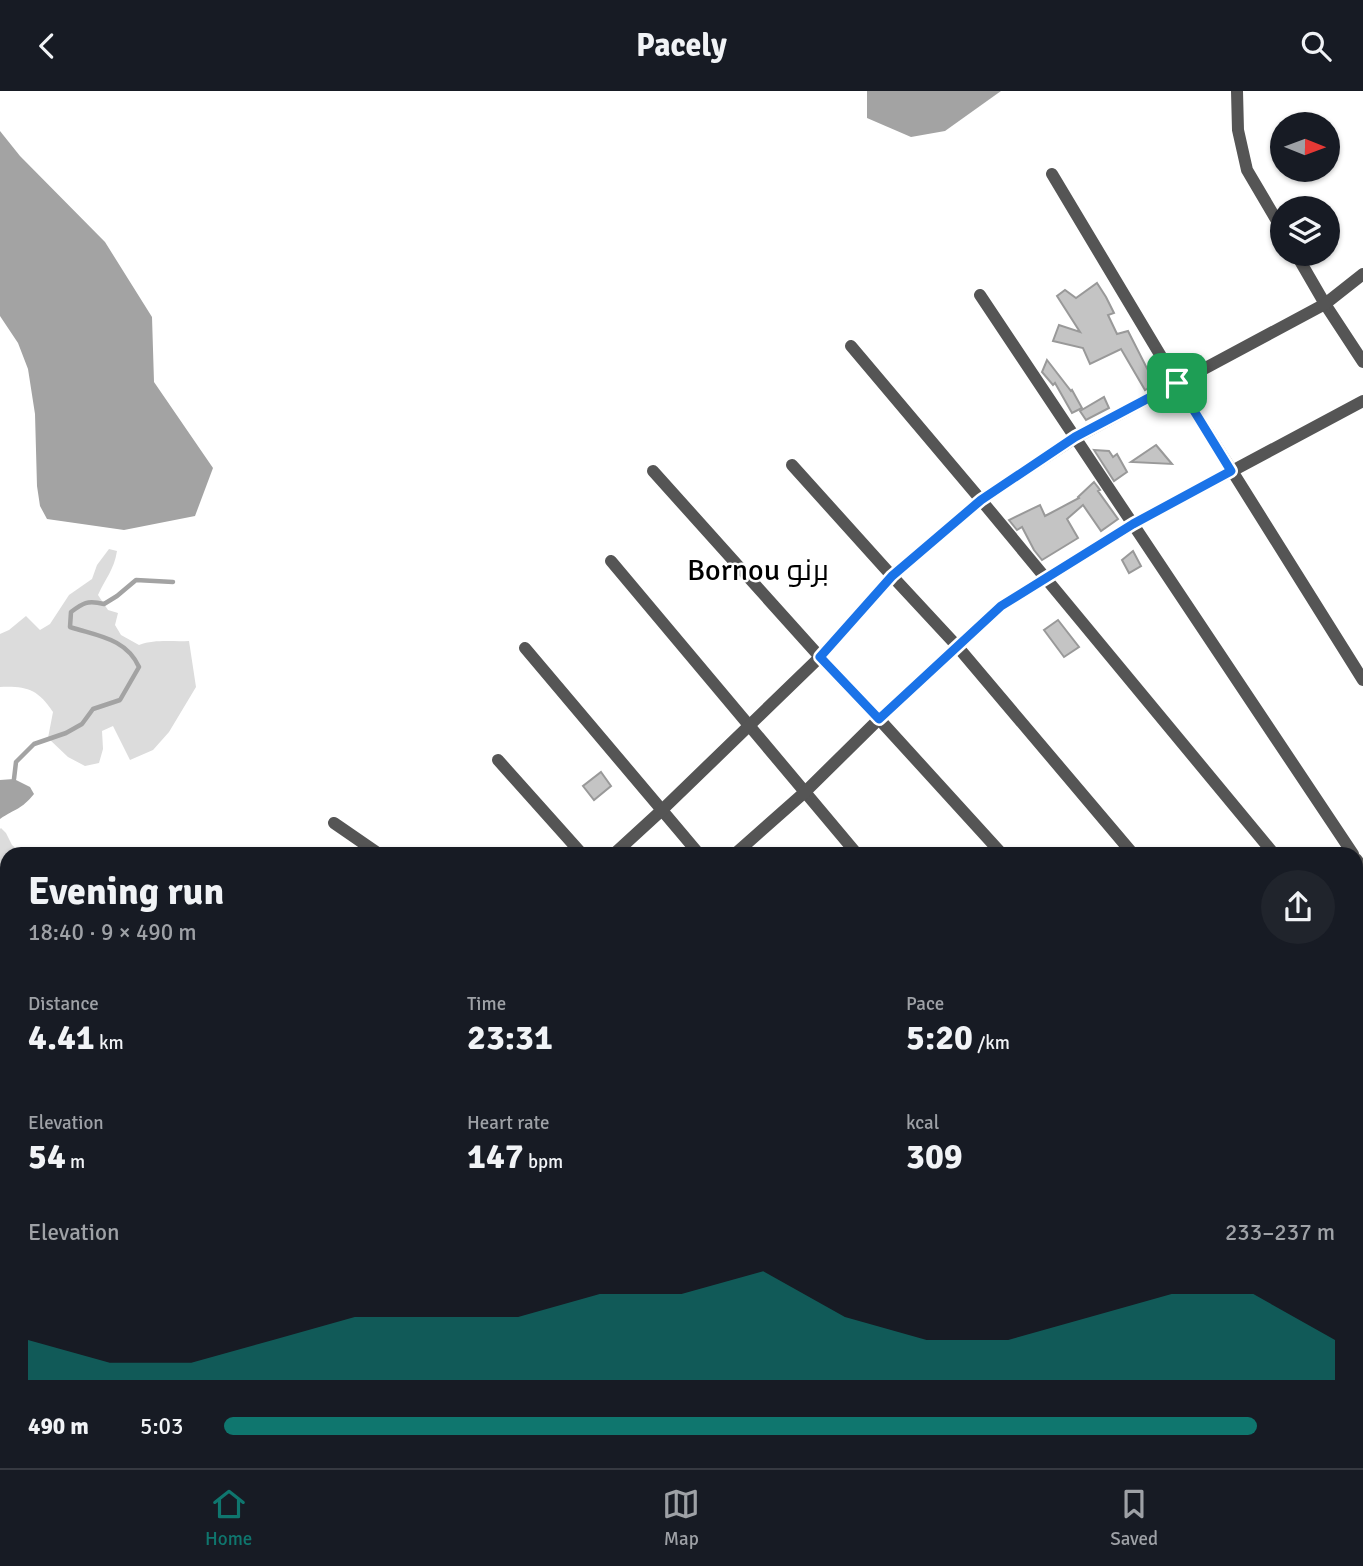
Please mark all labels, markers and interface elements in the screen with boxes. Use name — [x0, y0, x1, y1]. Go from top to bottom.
text: Pacely — [636, 26, 727, 65]
icon: back — [28, 27, 66, 65]
icon: search — [1297, 27, 1335, 65]
north arrow — [1270, 112, 1340, 182]
map controls — [1270, 112, 1340, 266]
button: layers — [1270, 196, 1340, 266]
pin — [1147, 353, 1207, 413]
icon: arrive — [1158, 364, 1196, 402]
district label: Bornou برنو — [687, 552, 829, 589]
text: Evening run — [28, 868, 224, 915]
button: share — [1261, 870, 1335, 944]
text: 18:40 · 9 × 490 m — [28, 918, 197, 947]
text: Distance — [28, 992, 99, 1016]
text: Time — [467, 992, 506, 1016]
text: Pace — [906, 992, 944, 1016]
text: 4.41 — [28, 1016, 95, 1059]
text: 23:31 — [467, 1016, 553, 1059]
text: 5:20 — [906, 1016, 973, 1059]
text: km — [95, 1031, 124, 1055]
text: /km — [973, 1031, 1010, 1055]
text: Elevation — [28, 1111, 104, 1135]
text: Heart rate — [467, 1111, 549, 1135]
text: kcal — [906, 1111, 939, 1135]
text: 54 — [28, 1135, 66, 1178]
text: 147 — [467, 1135, 524, 1178]
text: 309 — [906, 1135, 963, 1178]
text: m — [66, 1150, 85, 1174]
text: bpm — [524, 1150, 563, 1174]
text: Elevation — [28, 1218, 120, 1247]
text: 233–237 m — [1225, 1218, 1335, 1247]
text: 490 m — [28, 1412, 89, 1441]
text: 5:03 — [140, 1412, 183, 1441]
tab: Home — [205, 1485, 252, 1551]
tab: Map — [662, 1485, 700, 1551]
tab: Saved — [1110, 1485, 1158, 1551]

